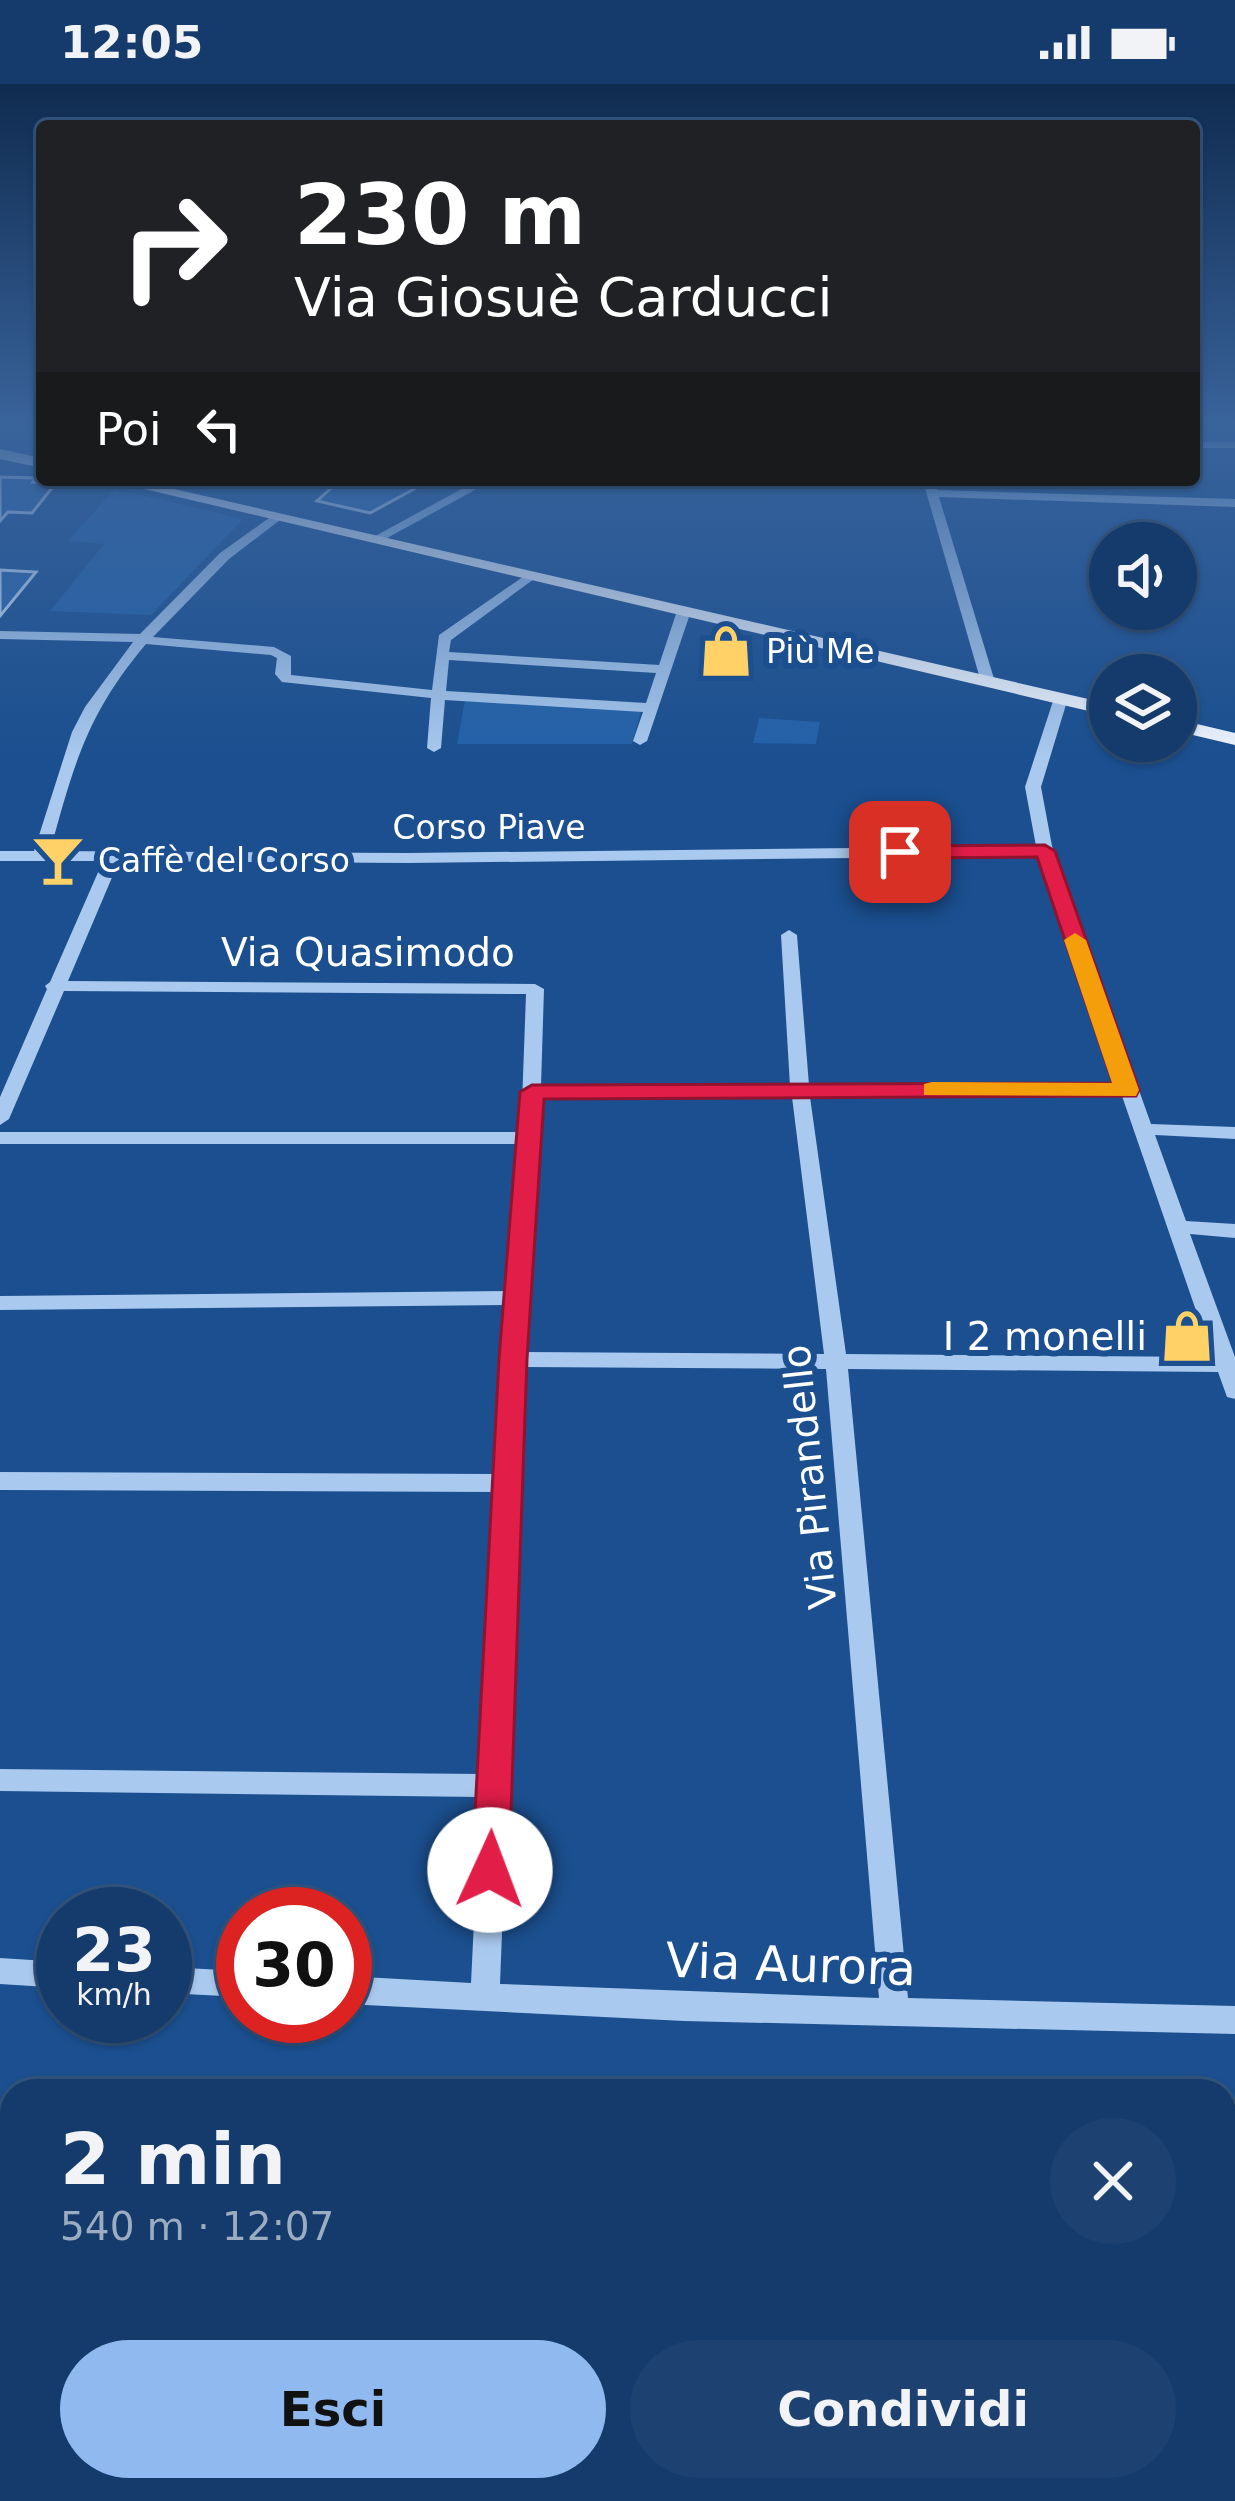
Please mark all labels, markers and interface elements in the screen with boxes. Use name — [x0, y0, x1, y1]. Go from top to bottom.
text: 12:05 — [60, 16, 203, 69]
text: 230 m — [294, 166, 586, 264]
icon: right — [96, 168, 252, 324]
text: Via Giosuè Carducci — [294, 266, 833, 329]
icon: left — [186, 396, 252, 462]
text: Poi — [96, 403, 162, 456]
map controls — [1089, 522, 1197, 762]
button: sound — [1089, 522, 1197, 630]
shop icon: Più Me — [697, 622, 755, 680]
place label: Più Me — [766, 632, 875, 671]
button: layers — [1089, 654, 1197, 762]
pin — [849, 801, 951, 903]
street label: Corso Piave — [392, 808, 586, 847]
icon: arrive — [867, 819, 933, 885]
bar icon: Caffè del Corso — [29, 831, 87, 889]
place label: Caffè del Corso — [98, 841, 350, 880]
street label: Via Quasimodo — [221, 930, 515, 975]
shop icon: I 2 monelli — [1158, 1307, 1216, 1365]
place label: I 2 monelli — [943, 1314, 1147, 1359]
street label: Via Pirandello — [773, 1343, 846, 1611]
position arrow — [427, 1807, 553, 1933]
speed limit sign: 30 — [216, 1887, 372, 2043]
text: 23 — [72, 1915, 156, 1985]
street label: Via Aurora — [665, 1932, 917, 1996]
text: km/h — [76, 1977, 152, 2012]
text: 2 min — [60, 2117, 286, 2201]
button: close — [1050, 2118, 1176, 2244]
text: 540 m · 12:07 — [60, 2204, 334, 2249]
button: Esci — [60, 2340, 606, 2478]
button: Condividi — [630, 2340, 1176, 2478]

